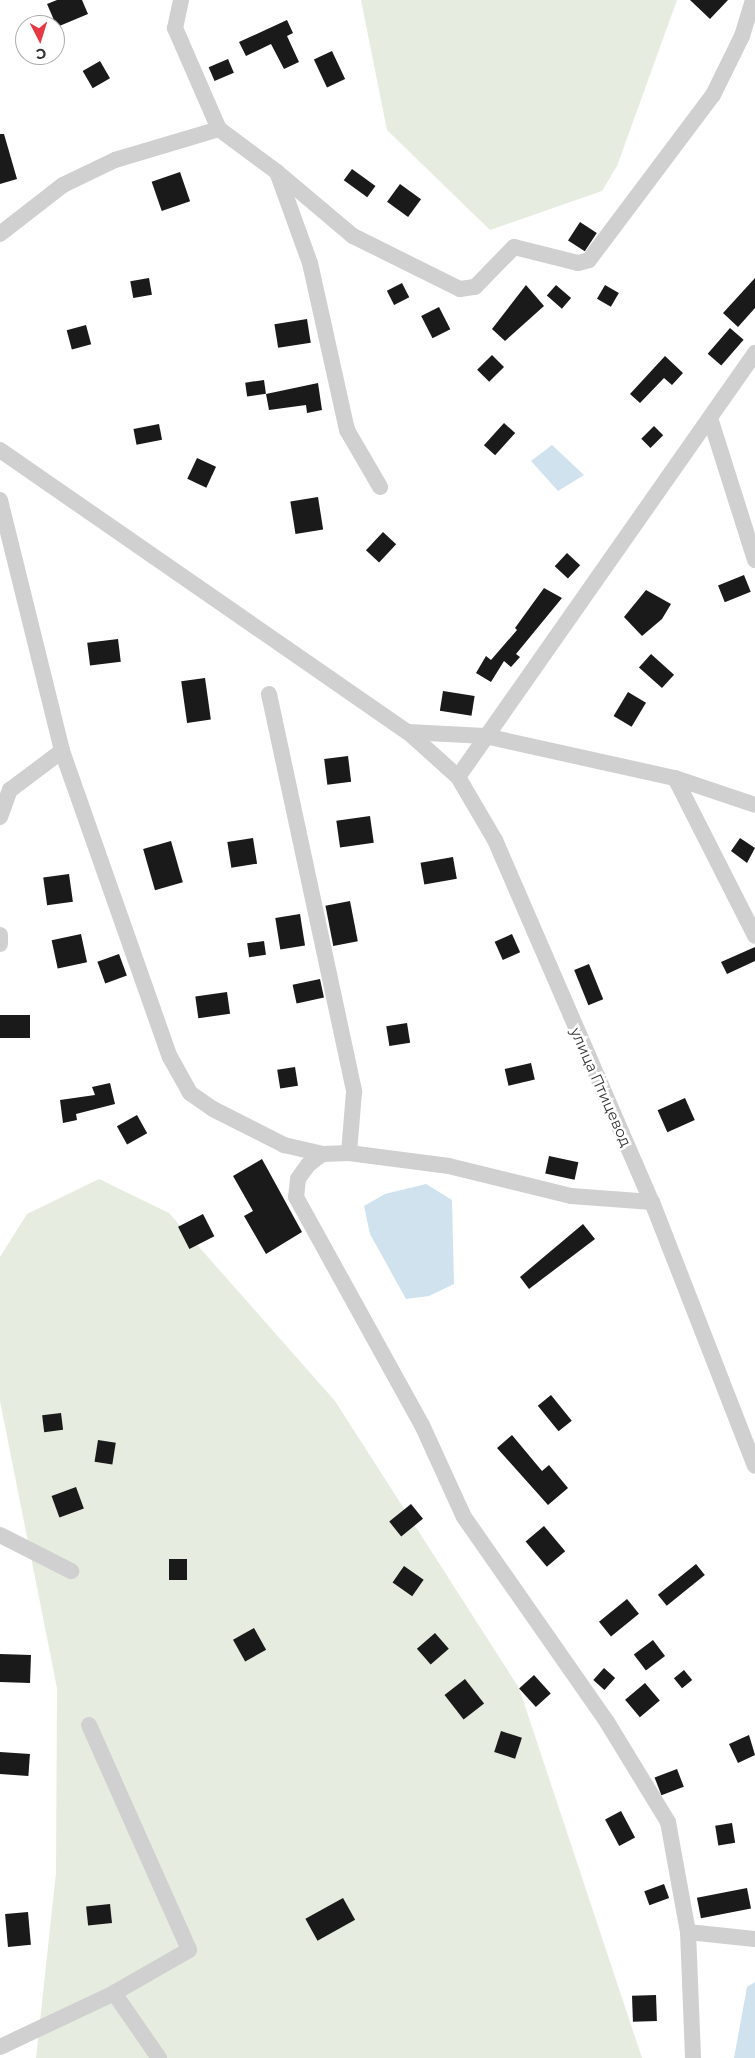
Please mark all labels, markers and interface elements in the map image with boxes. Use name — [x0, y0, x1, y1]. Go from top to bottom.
north arrow — [15, 15, 65, 65]
text: С — [35, 45, 47, 63]
street label: улица Птицевод — [567, 1025, 635, 1149]

